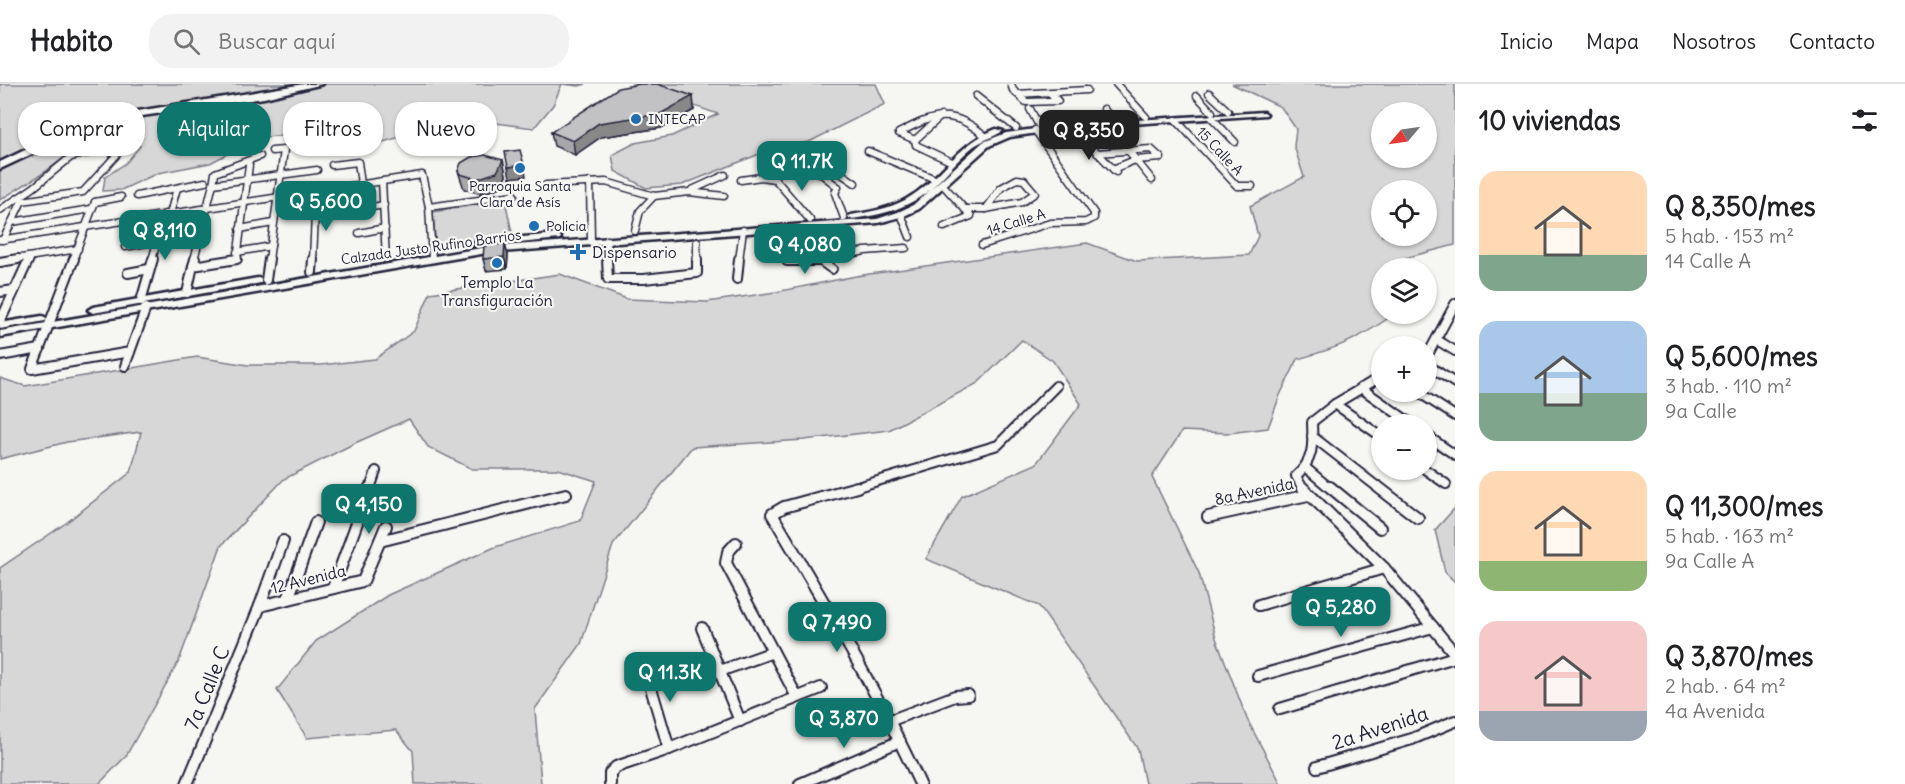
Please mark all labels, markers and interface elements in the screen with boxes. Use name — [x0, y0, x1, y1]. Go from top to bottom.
search box — [149, 14, 569, 68]
text: Habito — [30, 23, 113, 59]
icon: search — [170, 25, 203, 58]
text: Buscar aquí — [218, 27, 335, 55]
text: Inicio — [1500, 28, 1553, 55]
text: Mapa — [1586, 28, 1639, 55]
text: Nosotros — [1672, 28, 1756, 55]
text: Contacto — [1789, 28, 1875, 55]
chip: Comprar — [18, 102, 145, 156]
chip: Alquilar — [157, 102, 271, 156]
chip: Filtros — [283, 102, 383, 156]
chip: Nuevo — [395, 102, 497, 156]
north arrow — [1371, 102, 1437, 168]
map controls — [1371, 102, 1437, 480]
text: 10 viviendas — [1479, 104, 1621, 137]
icon: filters — [1848, 104, 1881, 137]
place label: INTECAP — [648, 110, 706, 128]
pin: Q 8,350 — [1034, 110, 1144, 161]
marker: INTECAP — [629, 112, 643, 126]
text: Q 8,350 — [1053, 117, 1125, 142]
street label: 15 Calle A — [1193, 123, 1247, 179]
pin: Q 11.7K — [747, 141, 857, 192]
text: Q 11.7K — [771, 148, 833, 173]
marker: Parroquia Santa Clara de Asís — [513, 161, 527, 175]
place label: Parroquia Santa Clara de Asís — [469, 177, 571, 211]
button: locate — [1371, 180, 1437, 246]
pin: Q 5,600 — [271, 181, 381, 232]
text: Q 5,600 — [289, 188, 363, 213]
text: Q 8,350/mes — [1665, 190, 1816, 223]
icon: home — [1527, 195, 1599, 267]
street label: 14 Calle A — [985, 205, 1047, 239]
pin: Q 8,110 — [110, 210, 220, 261]
text: Q 8,110 — [133, 217, 197, 242]
place label: Policia — [546, 217, 587, 235]
marker: Policia — [527, 219, 541, 233]
text: 5 hab. · 153 m² — [1665, 223, 1794, 248]
pin: Q 4,080 — [750, 224, 860, 275]
street label: Calzada Justo Rufino Barrios — [340, 225, 522, 269]
text: Q 4,080 — [768, 231, 842, 256]
place label: Dispensario — [592, 242, 677, 262]
marker: Dispensario — [569, 243, 587, 261]
text: 14 Calle A — [1665, 248, 1751, 273]
marker: Templo La Transfiguración — [490, 256, 504, 270]
button: layers — [1371, 258, 1437, 324]
place label: Templo La Transfiguración — [441, 272, 553, 310]
button: + — [1371, 336, 1437, 402]
text: Q 5,600/mes — [1665, 340, 1818, 373]
icon: home — [1527, 345, 1599, 417]
text: 3 hab. · 110 m² — [1665, 373, 1792, 398]
text: 9a Calle — [1665, 398, 1737, 423]
button: − — [1371, 414, 1437, 480]
street label: 8a Avenida — [1213, 473, 1295, 509]
pin: Q 4,150 — [314, 484, 424, 535]
text: Q 11,300/mes — [1665, 490, 1823, 523]
text: Q 4,150 — [335, 491, 403, 516]
icon: home — [1527, 495, 1599, 567]
text: 5 hab. · 163 m² — [1665, 523, 1794, 548]
text: 9a Calle A — [1665, 548, 1754, 573]
street label: 12 Avenida — [268, 560, 348, 598]
pin: Q 5,280 — [1286, 587, 1396, 638]
text: Q 5,280 — [1305, 594, 1377, 619]
pin: Q 7,490 — [782, 602, 892, 653]
text: Q 7,490 — [802, 609, 872, 634]
text: Q 3,870/mes — [1665, 640, 1813, 673]
street label: 7a Calle C — [178, 642, 235, 733]
icon: home — [1527, 645, 1599, 717]
pin: Q 11.3K — [615, 652, 725, 703]
text: Q 11.3K — [638, 659, 702, 684]
text: 2 hab. · 64 m² — [1665, 673, 1786, 698]
pin: Q 3,870 — [789, 698, 899, 749]
text: 4a Avenida — [1665, 698, 1765, 723]
street label: 2a Avenida — [1329, 700, 1431, 755]
text: Q 3,870 — [809, 705, 879, 730]

